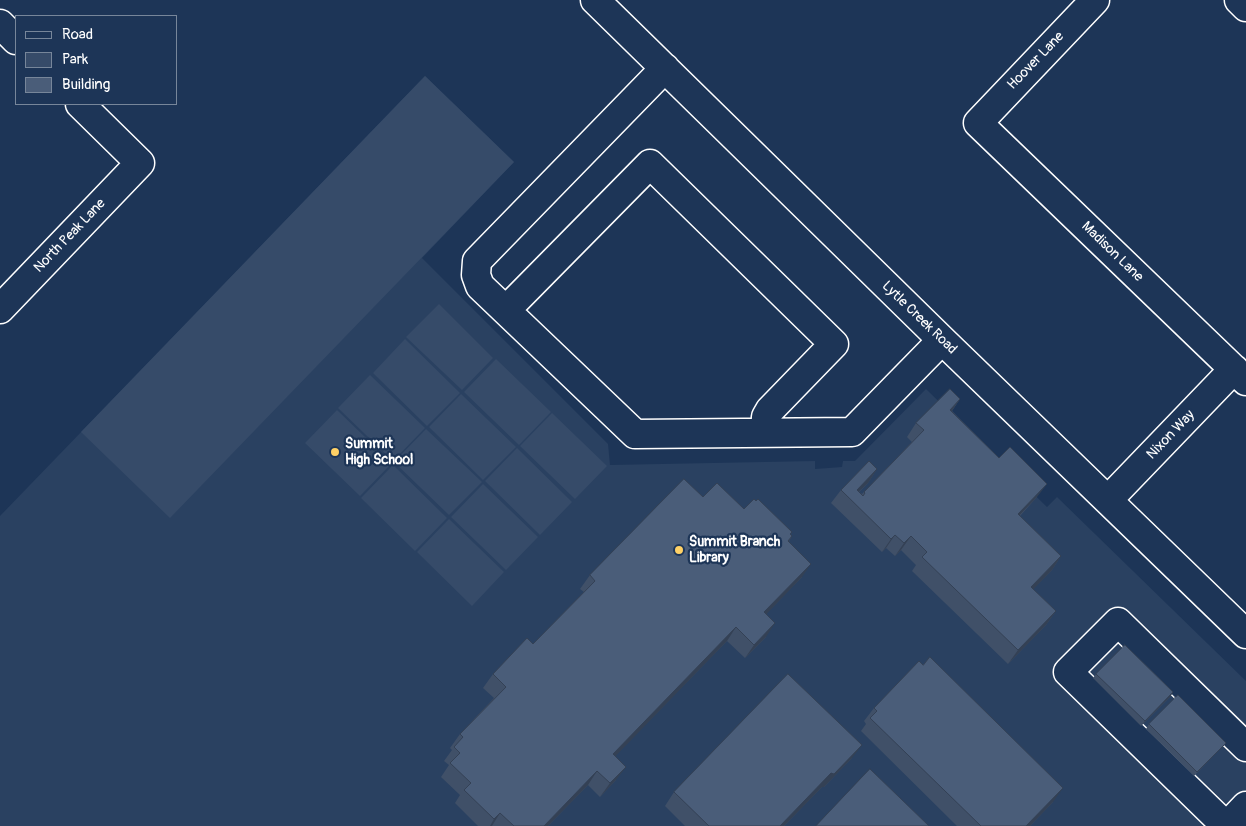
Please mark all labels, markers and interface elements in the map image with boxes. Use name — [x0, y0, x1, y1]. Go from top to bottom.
legend — [15, 15, 178, 105]
text: Road — [62, 25, 93, 44]
street label: Hoover Lane — [1004, 29, 1068, 93]
text: Park — [62, 50, 88, 69]
text: Building — [62, 75, 110, 94]
street label: North Peak Lane — [31, 196, 109, 276]
street label: Madison Lane — [1078, 218, 1146, 286]
street label: Lytle Creek Road — [878, 278, 960, 358]
street label: Nixon Way — [1144, 407, 1198, 463]
place label: Summit High School — [345, 436, 413, 468]
marker: Summit High School — [329, 446, 341, 458]
place label: Summit Branch Library — [689, 534, 780, 566]
marker: Summit Branch Library — [673, 544, 685, 556]

